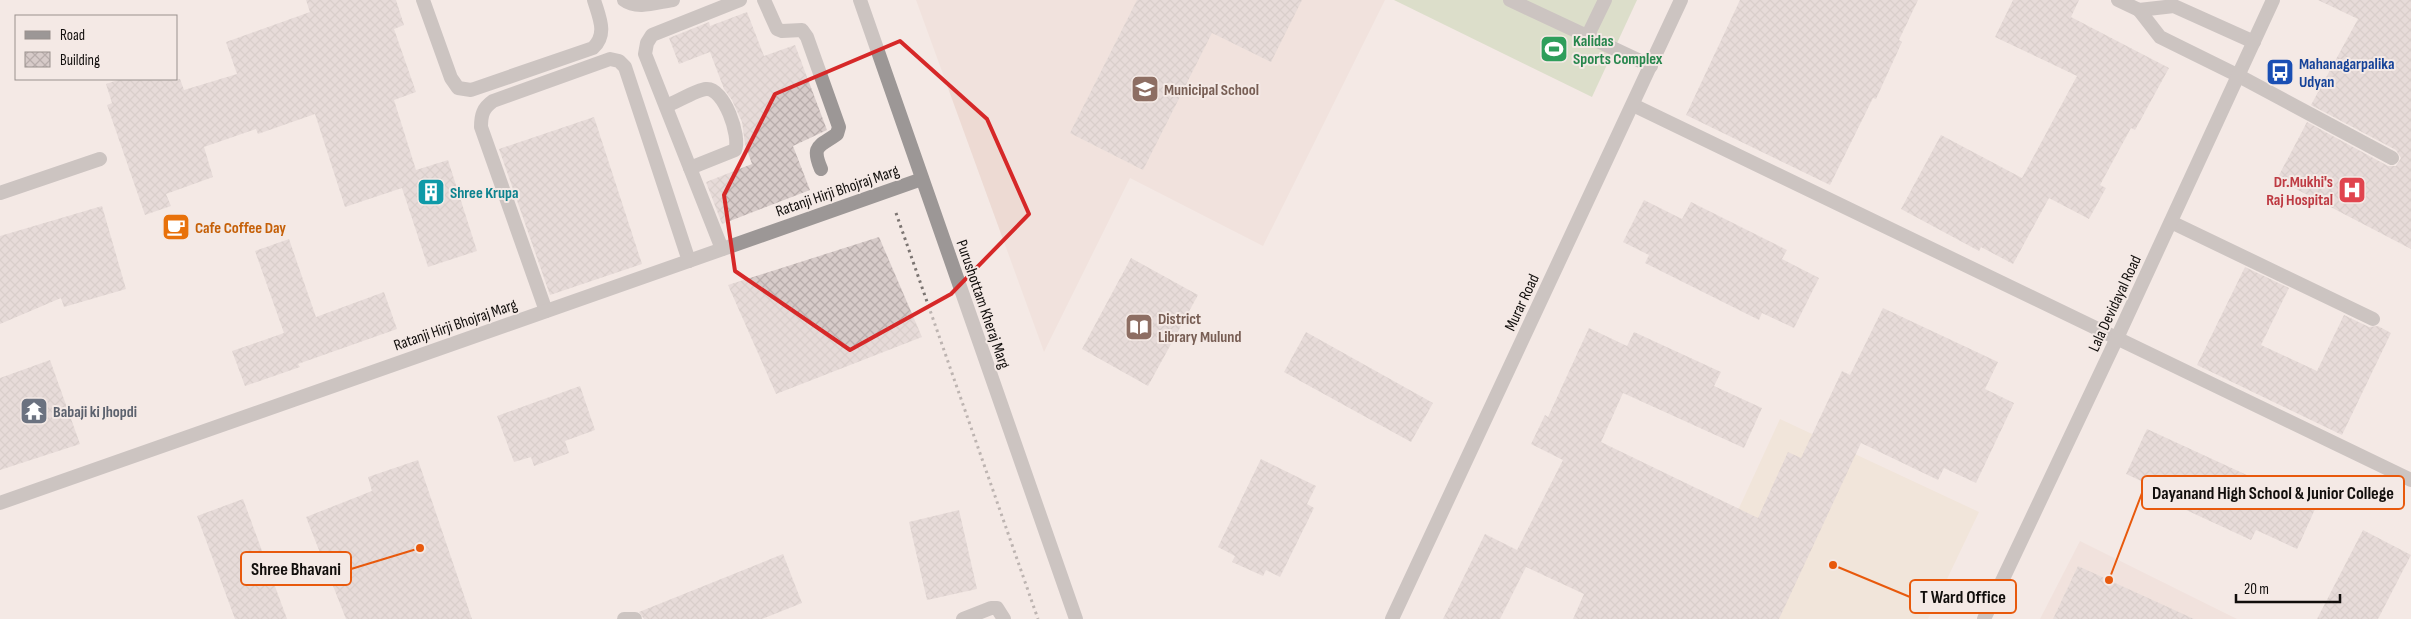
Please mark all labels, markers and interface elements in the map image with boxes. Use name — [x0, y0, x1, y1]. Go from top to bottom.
legend — [15, 15, 178, 80]
text: Road — [60, 26, 85, 45]
place label: Kalidas Sports Complex — [1573, 32, 1663, 69]
sports icon: Kalidas Sports Complex — [1539, 34, 1569, 64]
text: Building — [60, 51, 100, 70]
place label: Mahanagarpalika Udyan — [2299, 55, 2394, 92]
bus stop icon: Mahanagarpalika Udyan — [2265, 57, 2295, 87]
school or university icon: Municipal School — [1130, 74, 1160, 104]
place label: Municipal School — [1164, 81, 1259, 100]
street label: Ratanji Hirji Bhojraj Marg — [773, 161, 902, 221]
place label: Dr.Mukhi's Raj Hospital — [2266, 173, 2333, 210]
hospital icon: Dr.Mukhi's Raj Hospital — [2337, 175, 2367, 205]
building icon: Shree Krupa — [416, 177, 446, 207]
place label: Shree Krupa — [450, 184, 518, 203]
cafe icon: Cafe Coffee Day — [161, 212, 191, 242]
place label: Cafe Coffee Day — [195, 219, 286, 238]
street label: Purushottam Kheraj Marg — [952, 237, 1014, 372]
street label: Lala Devidayal Road — [2085, 252, 2146, 355]
street label: Murar Road — [1501, 271, 1544, 334]
street label: Ratanji Hirji Bhojraj Marg — [391, 295, 520, 355]
place label: District Library Mulund — [1158, 310, 1241, 347]
library icon: District Library Mulund — [1124, 312, 1154, 342]
temple icon: Babaji ki Jhopdi — [19, 396, 49, 426]
place label: Babaji ki Jhopdi — [53, 403, 137, 422]
callout: Dayanand High School & Junior College — [2142, 476, 2404, 509]
text: Dayanand High School & Junior College — [2152, 483, 2394, 504]
callout: Shree Bhavani — [241, 552, 351, 585]
text: Shree Bhavani — [251, 559, 341, 580]
scale bar — [2236, 572, 2340, 604]
callout: T Ward Office — [1910, 580, 2016, 613]
text: 20 m — [2244, 580, 2269, 599]
text: T Ward Office — [1920, 587, 2006, 608]

